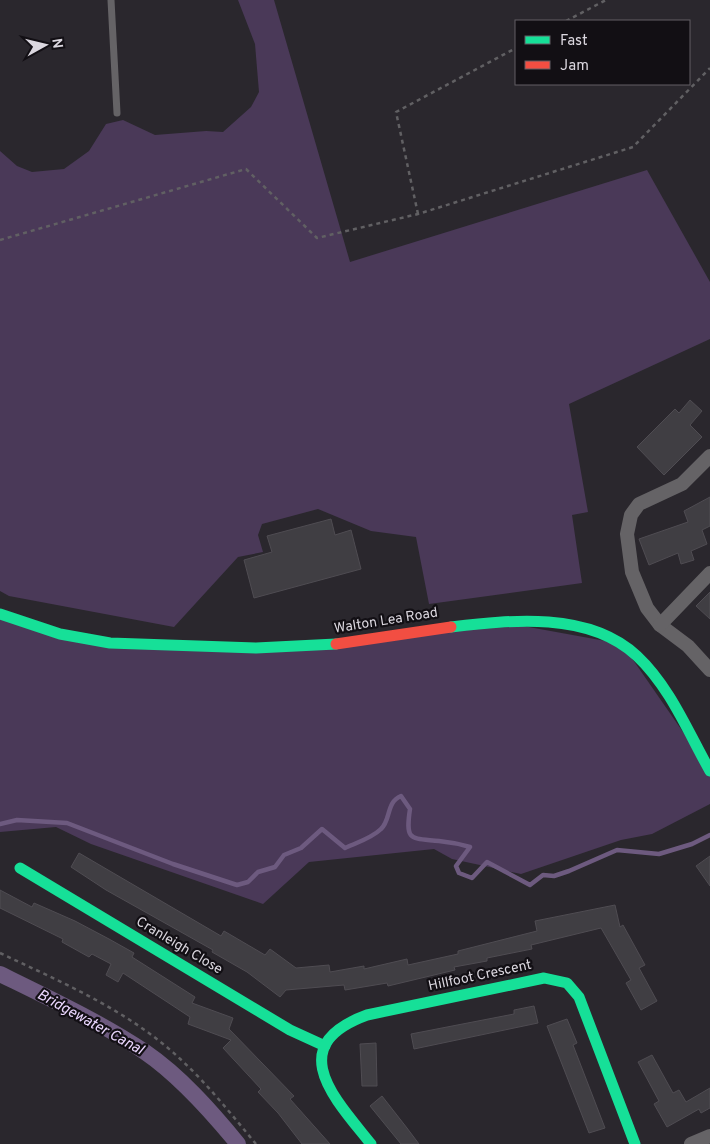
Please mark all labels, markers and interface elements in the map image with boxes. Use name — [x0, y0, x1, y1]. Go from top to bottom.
north arrow — [20, 20, 70, 70]
legend — [515, 20, 690, 85]
text: Fast — [560, 32, 588, 51]
text: N — [47, 37, 66, 50]
text: Jam — [560, 57, 589, 76]
street label: Walton Lea Road — [333, 604, 439, 638]
street label: Cranleigh Close — [133, 914, 225, 978]
street label: Hillfoot Crescent — [427, 957, 533, 995]
water label: Bridgewater Canal — [33, 986, 148, 1061]

